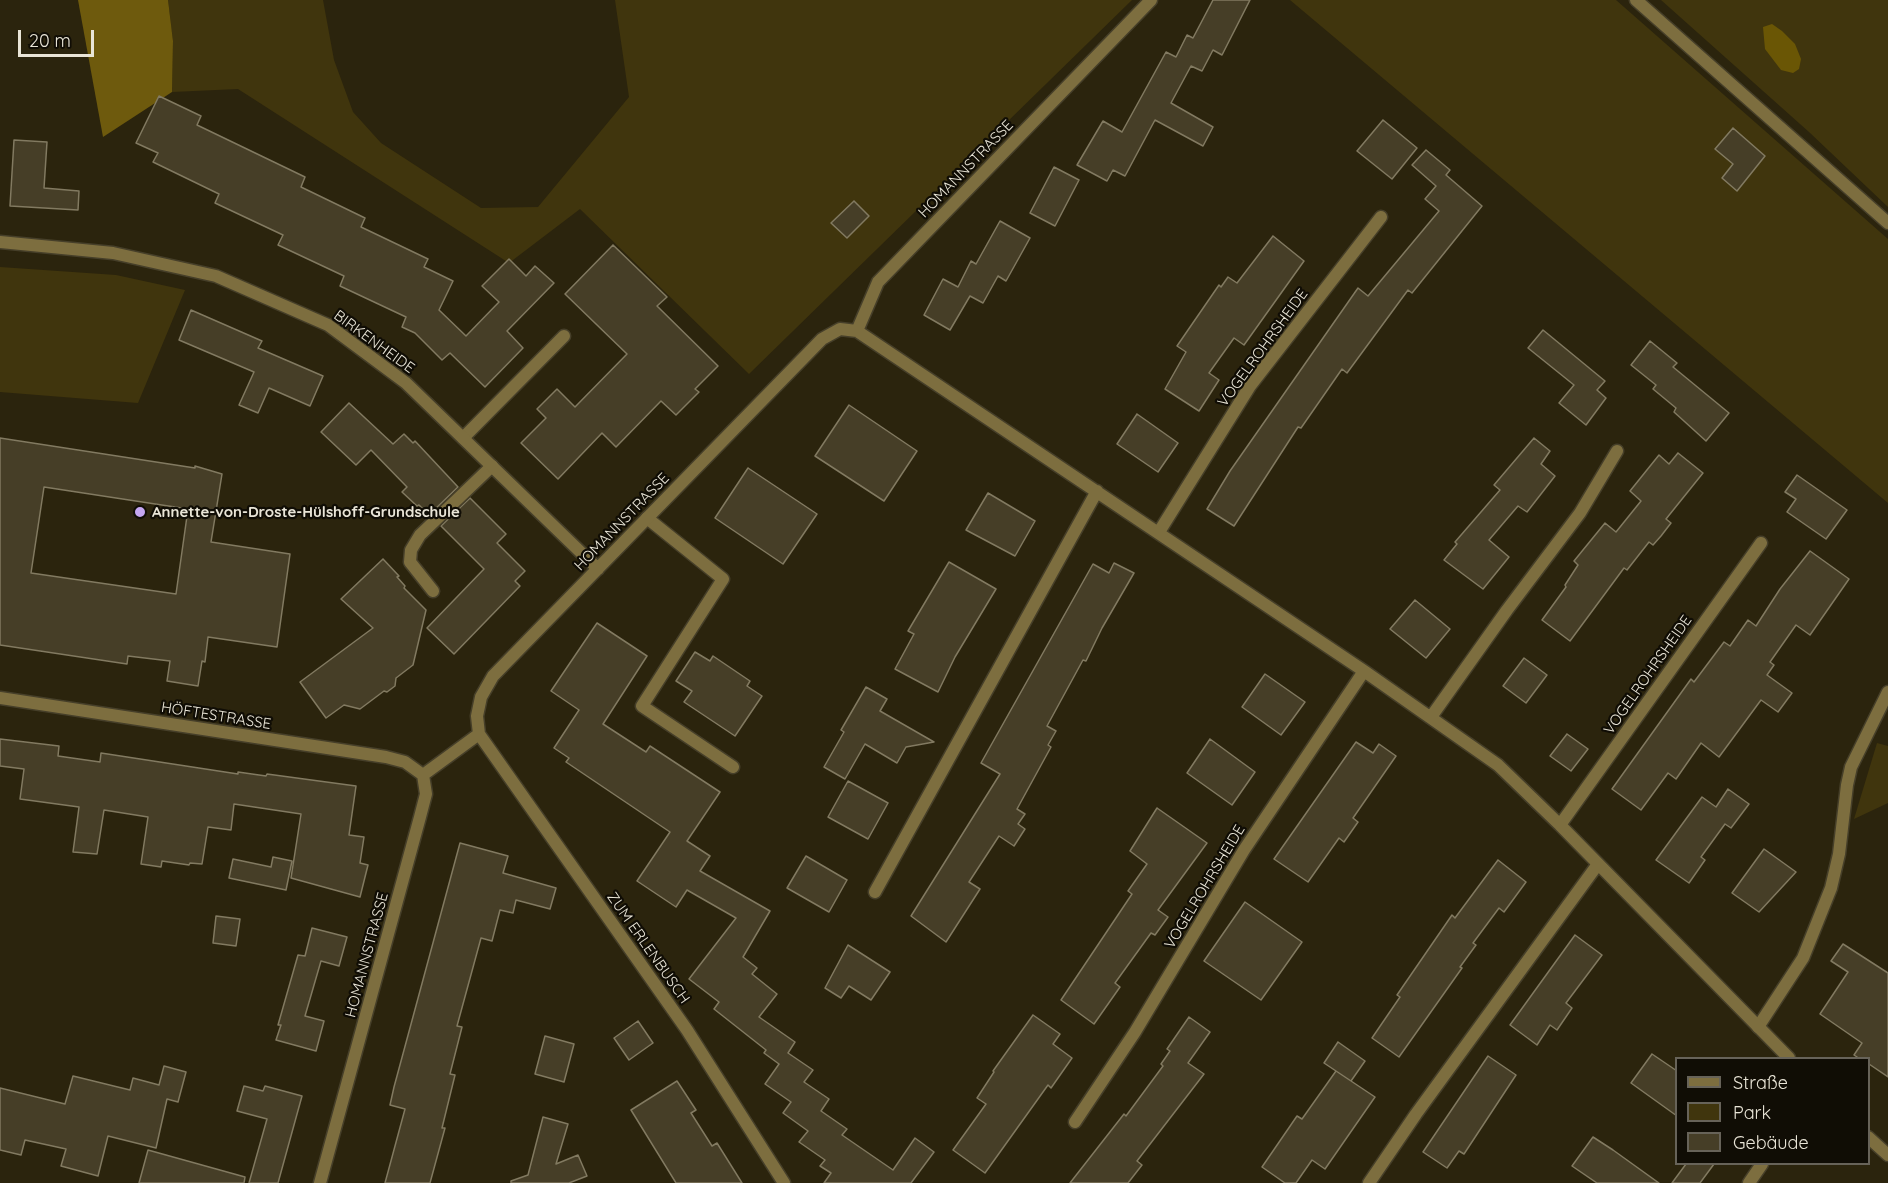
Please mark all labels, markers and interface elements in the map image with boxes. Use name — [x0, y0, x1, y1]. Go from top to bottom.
scale bar — [21, 18, 98, 56]
text: 20 m — [29, 29, 71, 52]
street label: HOMANNSTRASSE — [915, 116, 1017, 222]
street label: VOGELROHRSHEIDE — [1214, 286, 1312, 410]
street label: BIRKENHEIDE — [330, 307, 418, 377]
street label: HOMANNSTRASSE — [571, 469, 673, 575]
place label: Annette-von-Droste-Hülshoff-Grundschule — [152, 503, 460, 521]
marker: Annette-von-Droste-Hülshoff-Grundschule — [133, 505, 147, 519]
street label: VOGELROHRSHEIDE — [1600, 612, 1696, 738]
street label: HÖFTESTRASSE — [160, 698, 272, 734]
street label: VOGELROHRSHEIDE — [1161, 822, 1249, 952]
street label: ZUM ERLENBUSCH — [603, 889, 693, 1007]
street label: HOMANNSTRASSE — [342, 890, 392, 1020]
legend — [1675, 1057, 1870, 1165]
text: Straße — [1733, 1071, 1788, 1094]
text: Park — [1733, 1101, 1771, 1124]
text: Gebäude — [1733, 1131, 1809, 1154]

